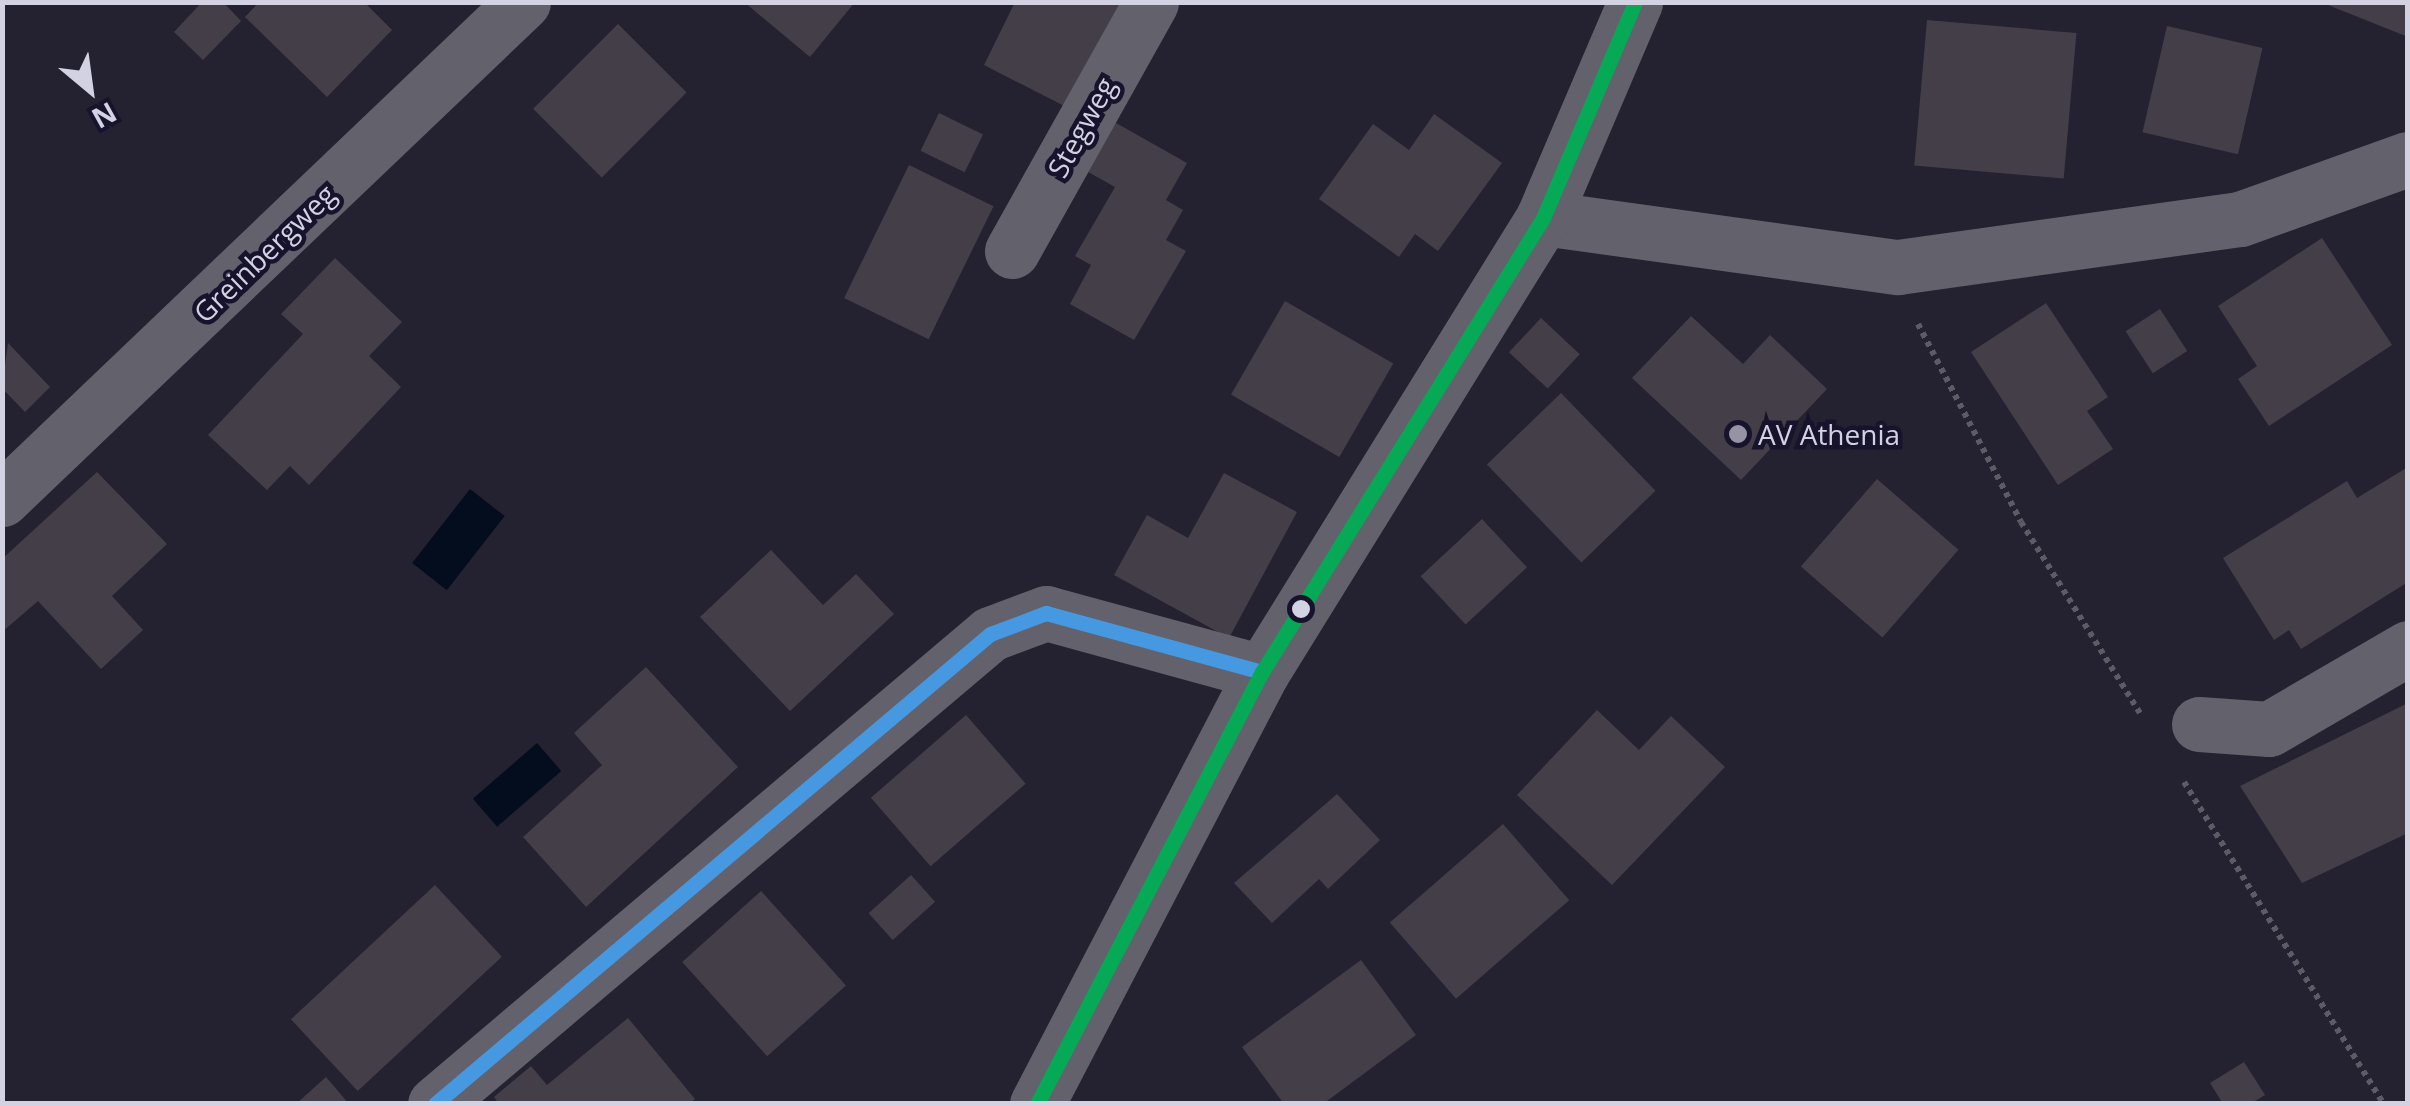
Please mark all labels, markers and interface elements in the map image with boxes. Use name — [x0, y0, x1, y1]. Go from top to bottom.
north arrow — [40, 40, 140, 140]
street label: Stegweg — [1040, 71, 1122, 183]
text: N — [85, 94, 124, 138]
street label: Greinbergweg — [186, 177, 342, 329]
place label: AV Athenia — [1758, 417, 1900, 451]
marker: AV Athenia — [1727, 423, 1749, 445]
unlabelled marker — [1291, 599, 1311, 619]

